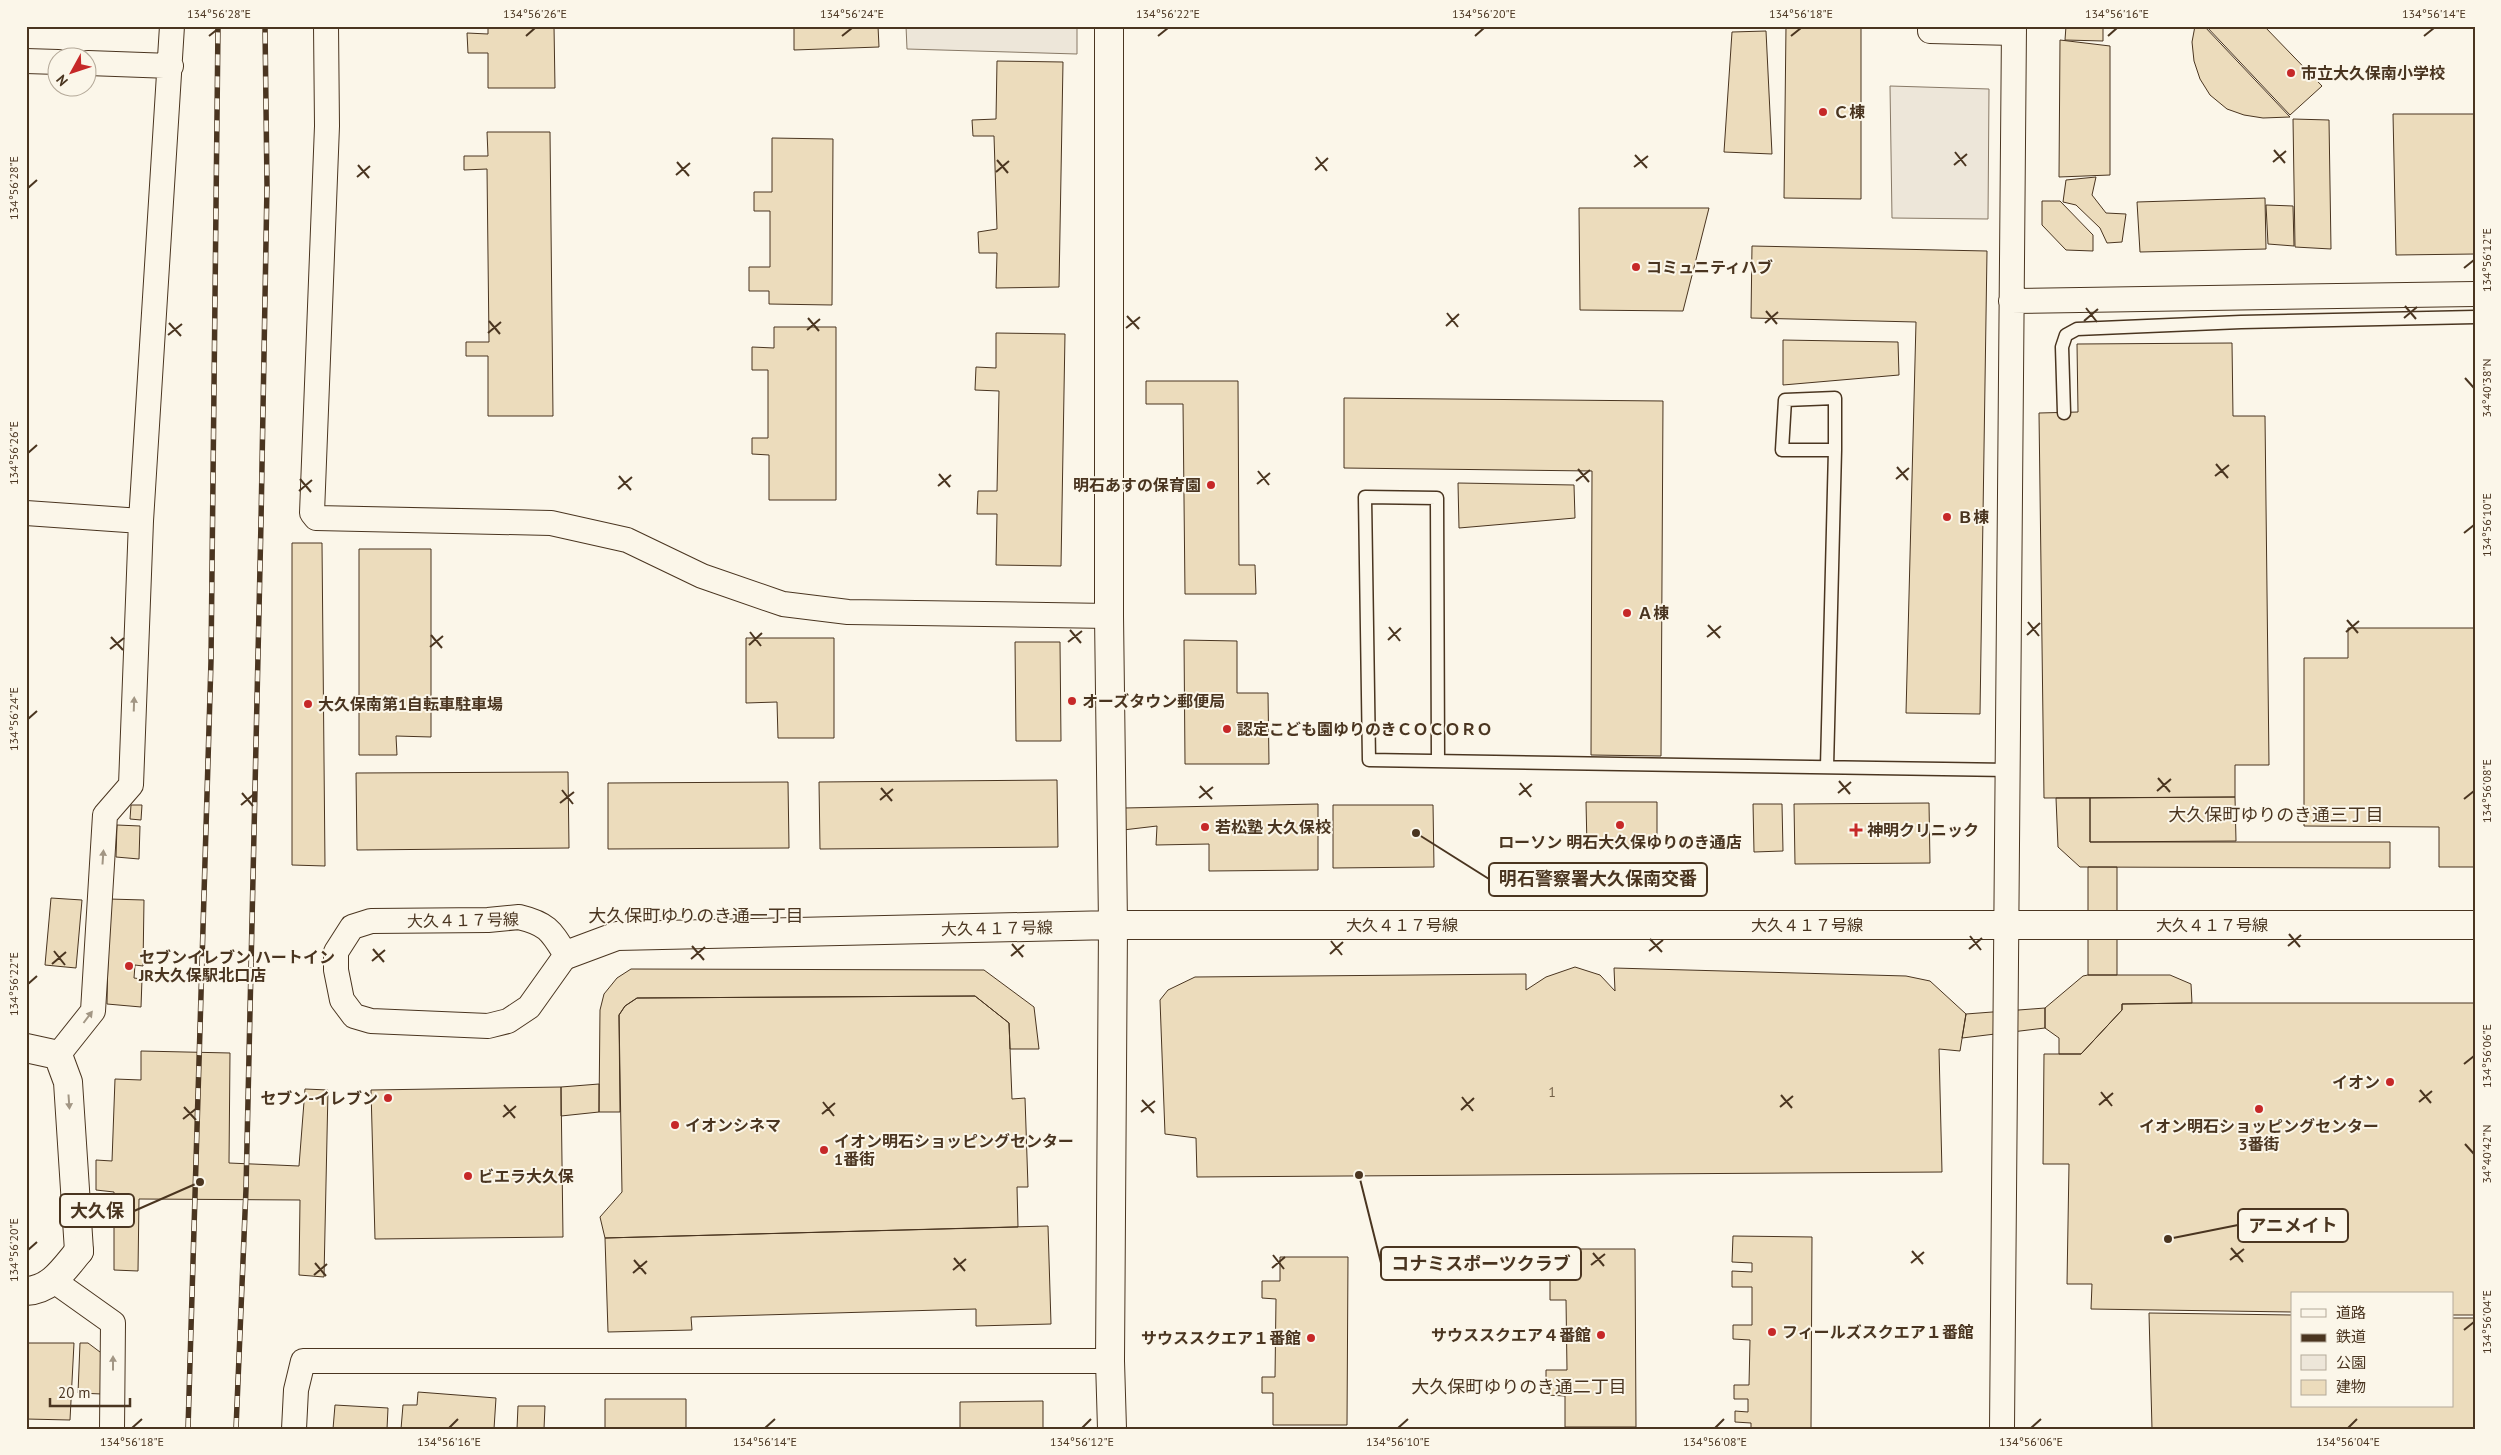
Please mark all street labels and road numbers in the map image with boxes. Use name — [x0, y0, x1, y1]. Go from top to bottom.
street label: 大久４１７号線 — [407, 909, 519, 931]
street label: 大久４１７号線 — [1346, 915, 1458, 935]
street label: 大久４１７号線 — [1751, 915, 1863, 935]
street label: 大久４１７号線 — [2156, 915, 2268, 935]
street label: 大久４１７号線 — [941, 917, 1053, 939]

